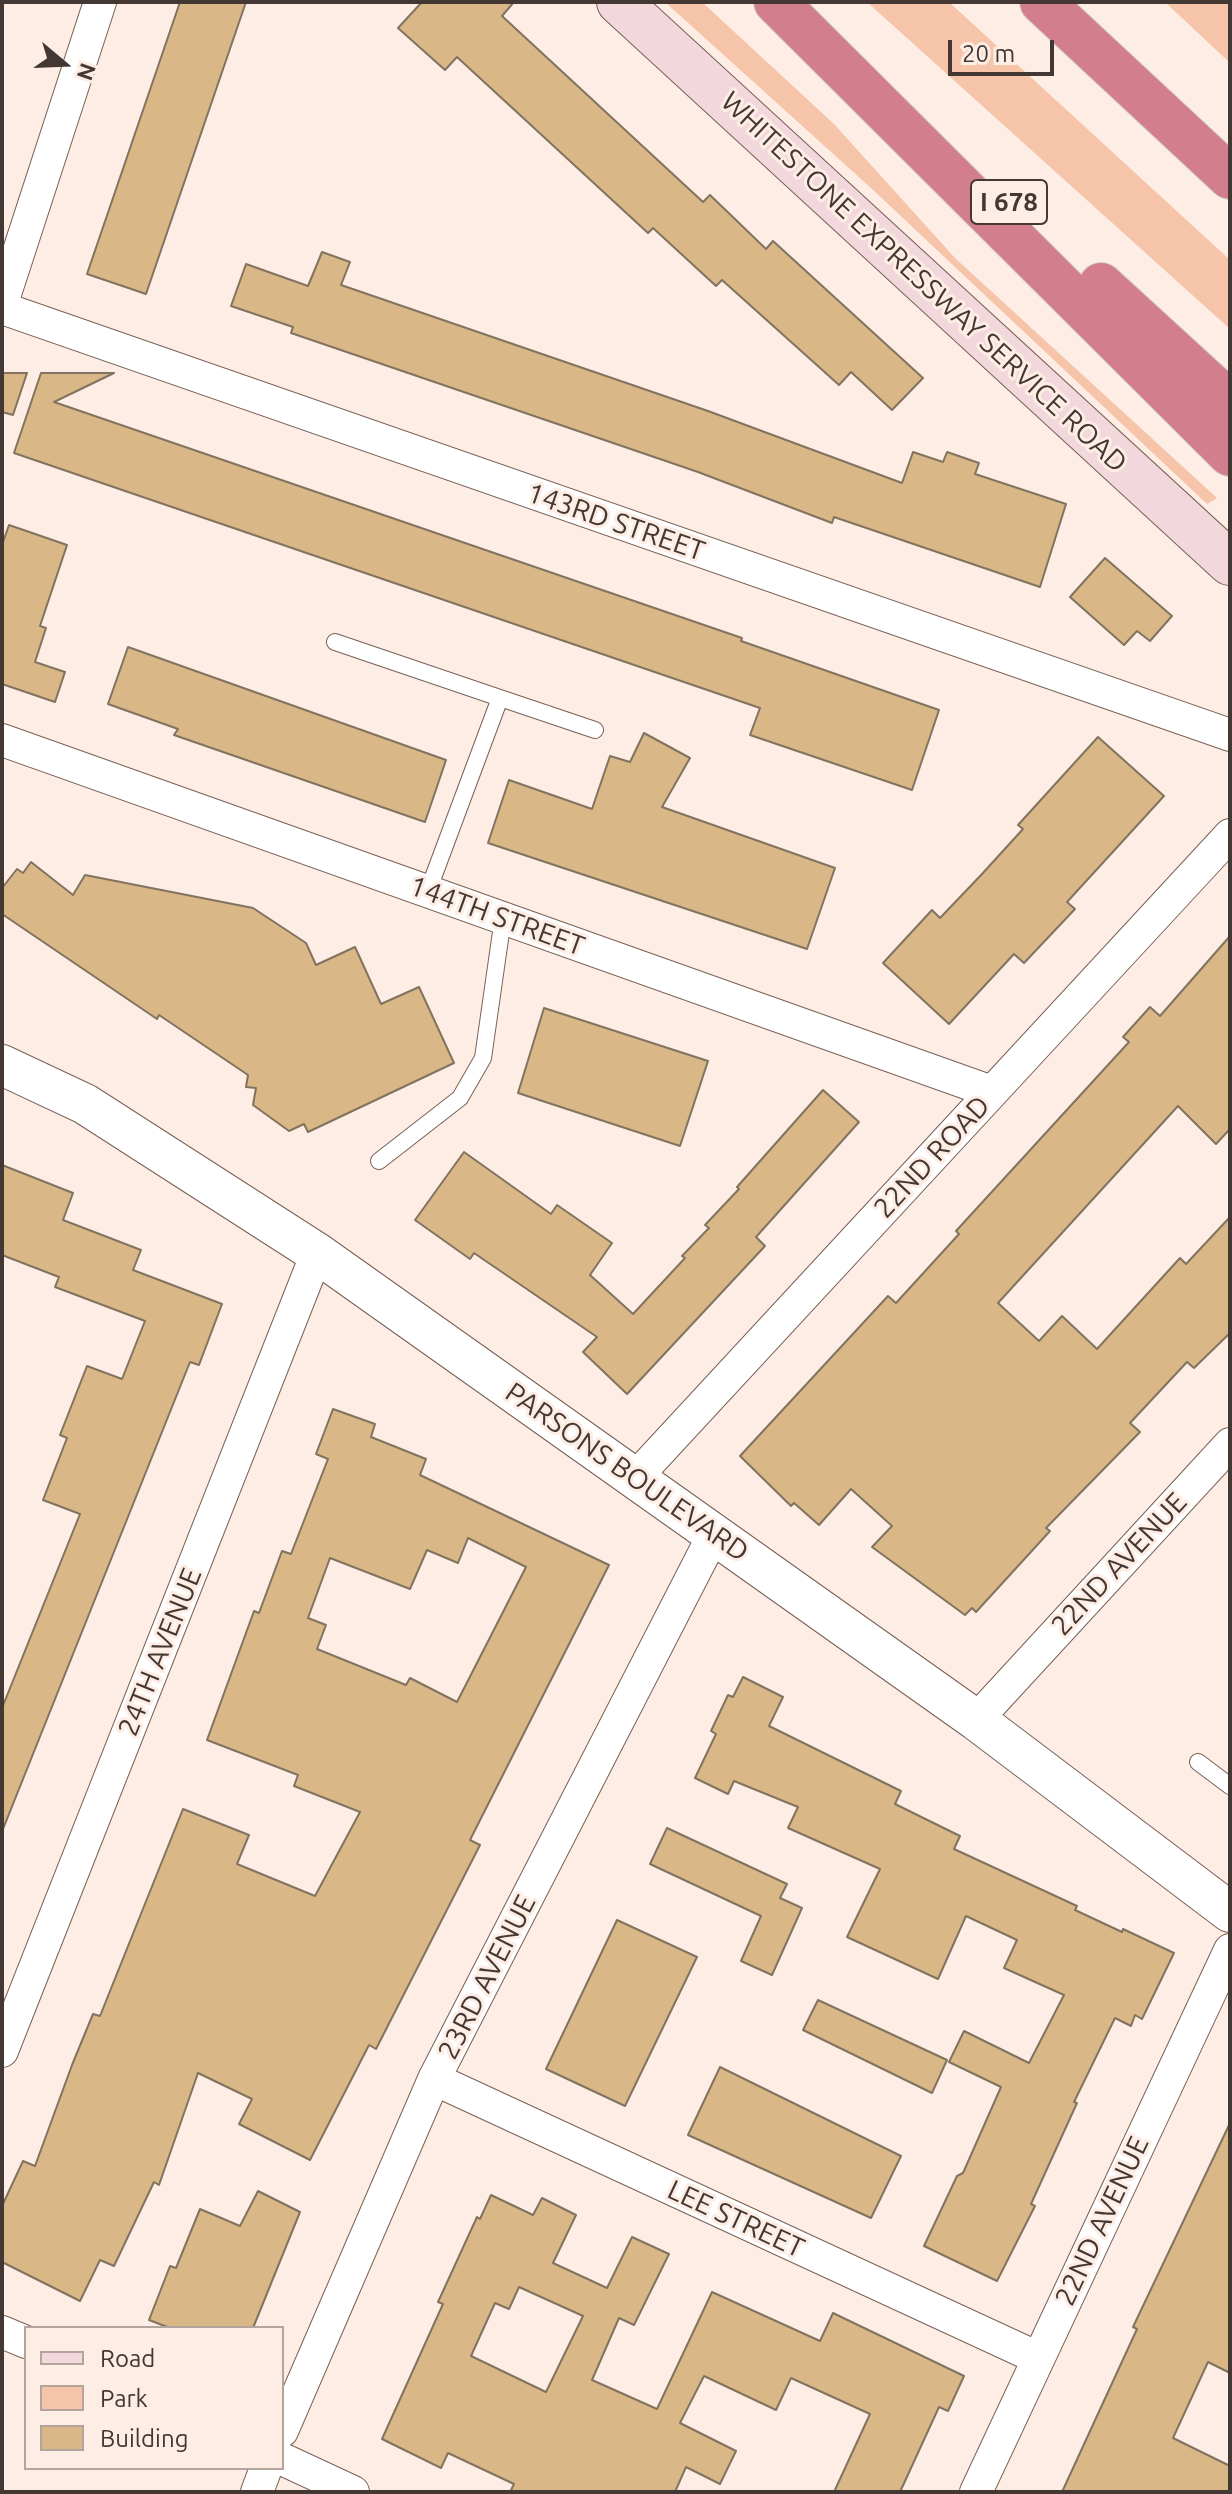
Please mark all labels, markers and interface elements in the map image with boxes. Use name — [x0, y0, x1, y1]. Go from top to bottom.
north arrow — [24, 24, 104, 104]
scale bar — [952, 24, 1058, 74]
text: 20 m — [962, 40, 1015, 67]
text: N — [73, 60, 102, 84]
street label: WHITESTONE EXPRESSWAY SERVICE ROAD — [714, 85, 1134, 479]
road number: I 678 — [971, 180, 1047, 224]
street label: 143RD STREET — [523, 476, 709, 568]
street label: 144TH STREET — [405, 869, 589, 963]
street label: 22ND ROAD — [867, 1089, 997, 1225]
street label: PARSONS BOULEVARD — [499, 1375, 755, 1569]
street label: 22ND AVENUE — [1044, 1486, 1194, 1642]
street label: 24TH AVENUE — [111, 1563, 209, 1741]
street label: 23RD AVENUE — [431, 1889, 543, 2065]
street label: 22ND AVENUE — [1048, 2131, 1156, 2311]
street label: LEE STREET — [662, 2173, 810, 2265]
legend — [24, 2326, 284, 2470]
text: Road — [100, 2345, 155, 2372]
text: Park — [100, 2385, 148, 2412]
text: Building — [100, 2425, 188, 2452]

